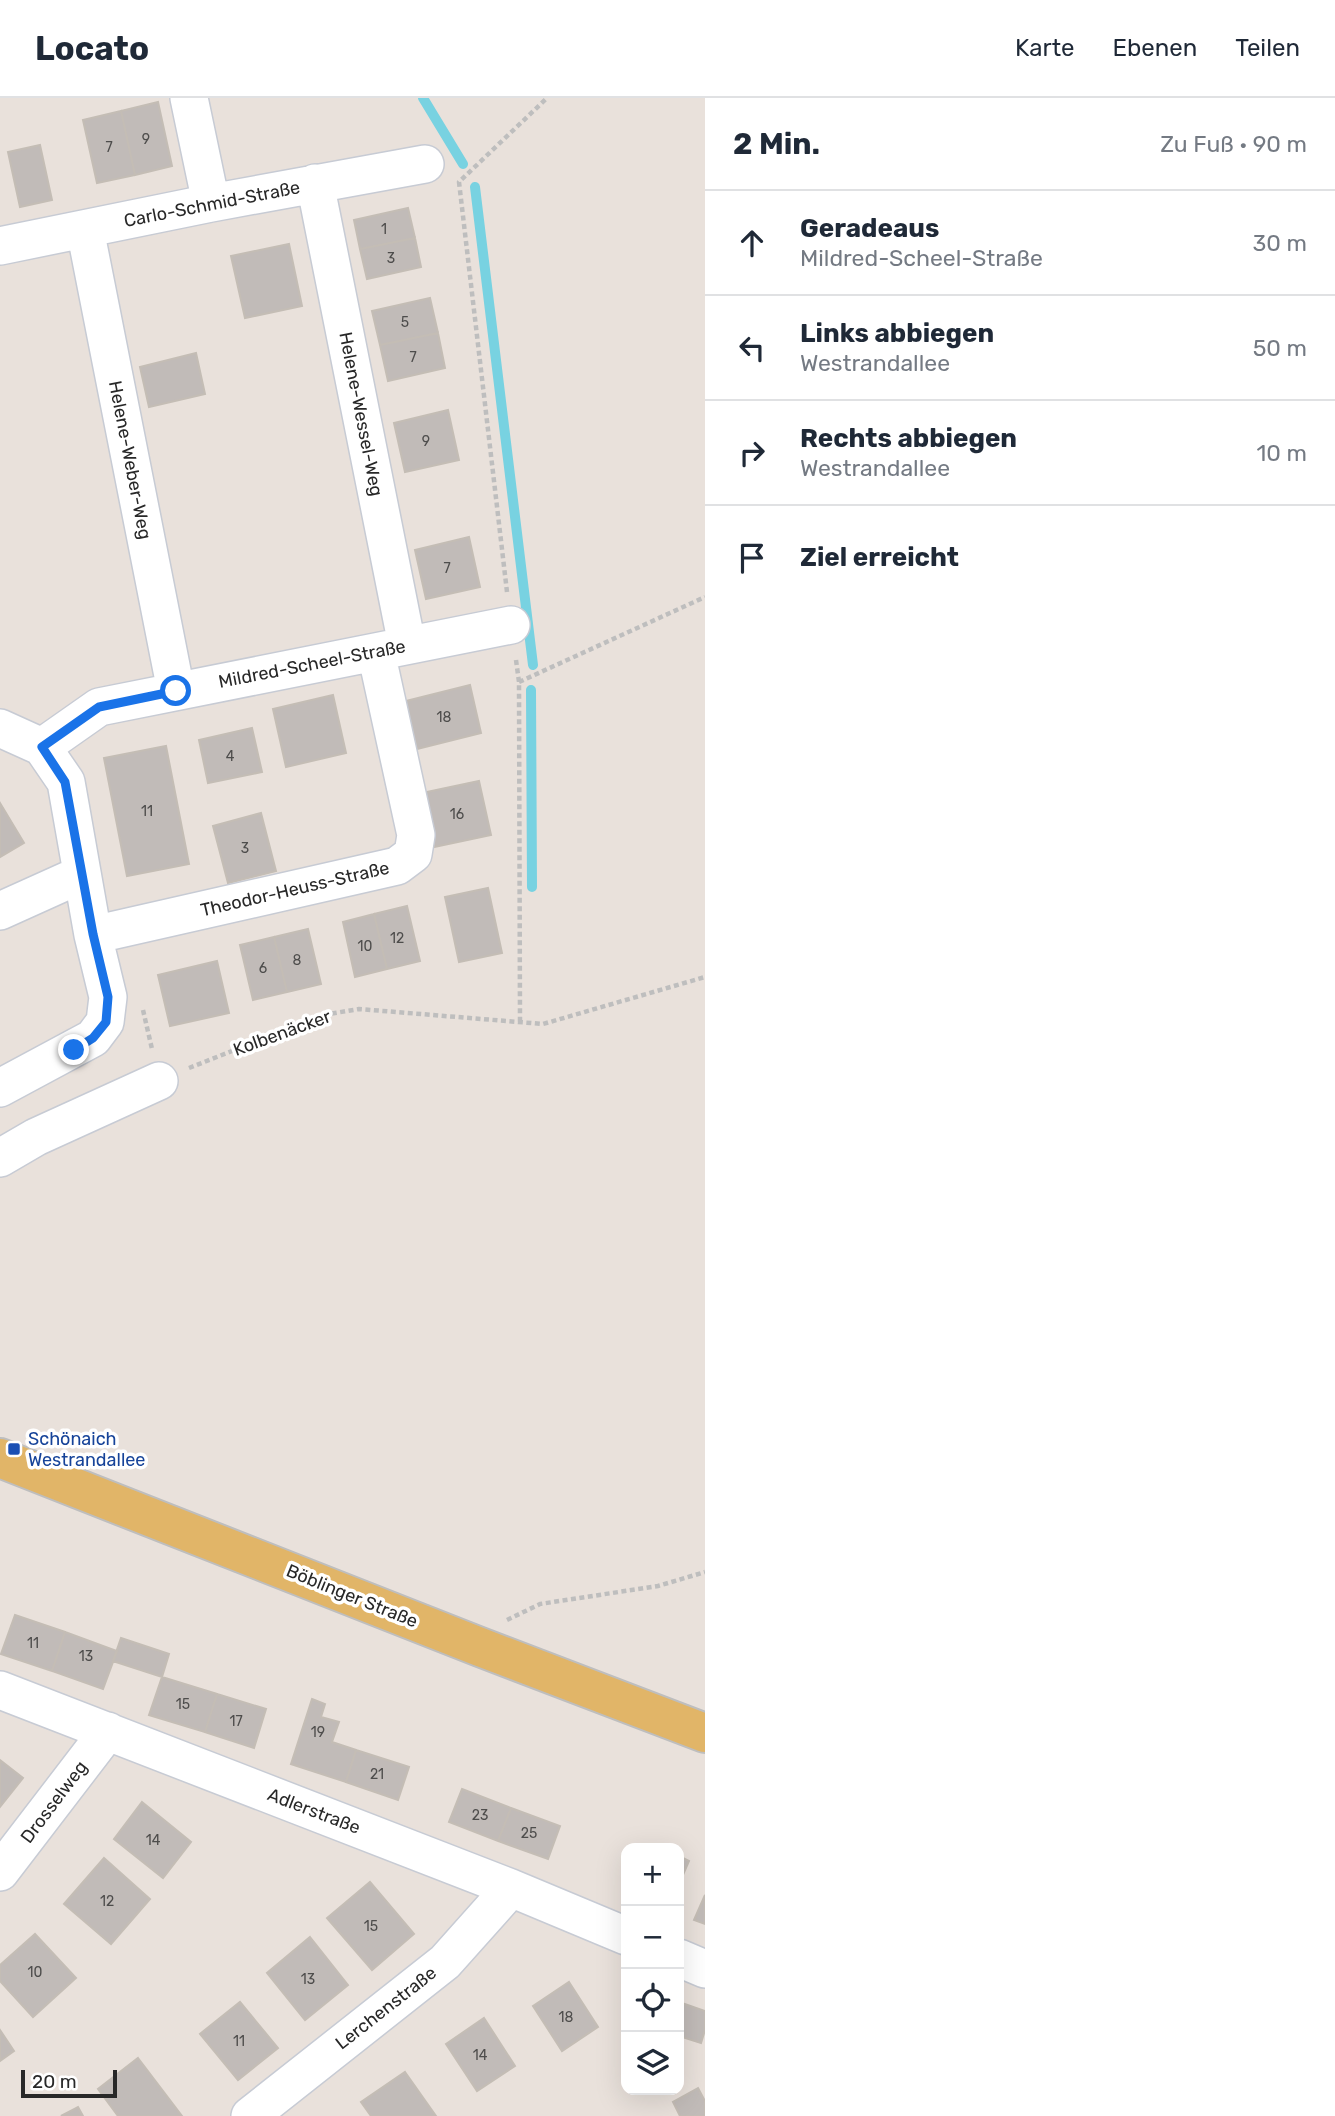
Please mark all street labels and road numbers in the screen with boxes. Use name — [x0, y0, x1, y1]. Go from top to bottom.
street label: Carlo-Schmid-Straße — [122, 176, 302, 232]
street label: Helene-Wessel-Weg — [334, 330, 388, 498]
street label: Helene-Weber-Weg — [104, 379, 156, 541]
street label: Mildred-Scheel-Straße — [217, 635, 407, 693]
street label: Theodor-Heuss-Straße — [198, 857, 392, 921]
street label: Kolbenäcker — [230, 1005, 334, 1061]
street label: Böblinger Straße — [283, 1560, 421, 1632]
street label: Drosselweg — [16, 1757, 92, 1847]
street label: Adlerstraße — [265, 1783, 363, 1839]
street label: Lerchenstraße — [331, 1962, 441, 2054]

